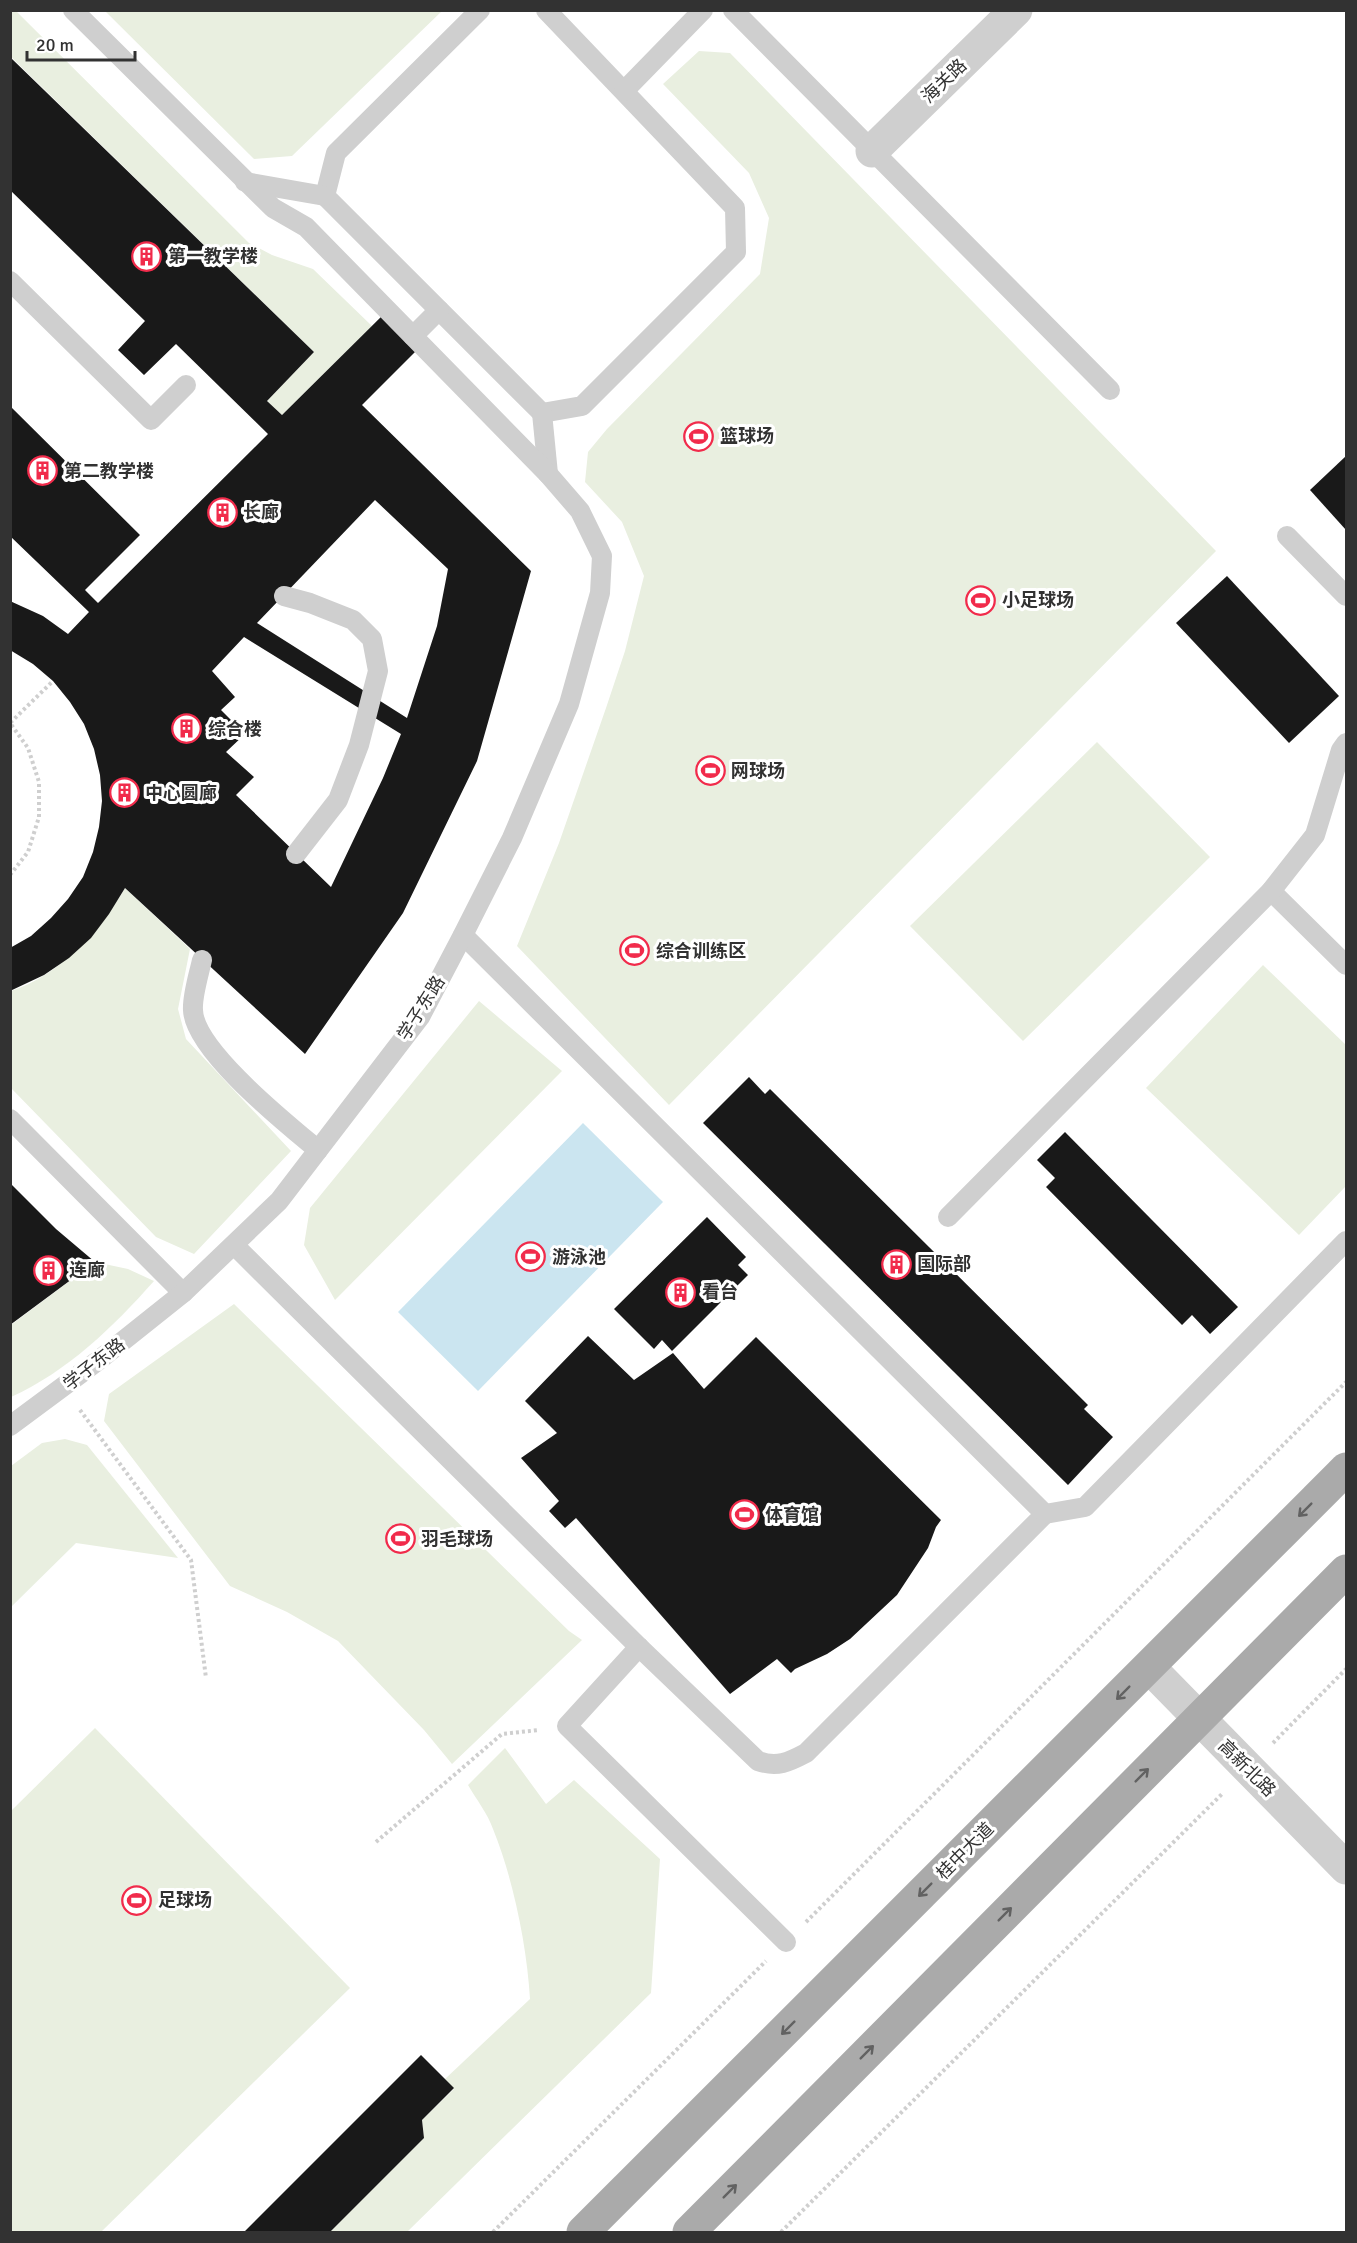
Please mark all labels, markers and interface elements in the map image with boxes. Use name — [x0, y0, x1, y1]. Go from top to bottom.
scale bar — [27, 24, 135, 62]
text: 20 m — [36, 34, 74, 56]
street label: 海关路 — [917, 54, 971, 108]
building icon: 第一教学楼 — [131, 240, 163, 272]
place label: 第一教学楼 — [168, 245, 258, 267]
sports icon: 篮球场 — [683, 420, 715, 452]
place label: 篮球场 — [720, 425, 774, 447]
building icon: 第二教学楼 — [27, 455, 59, 487]
place label: 第二教学楼 — [64, 460, 154, 482]
building icon: 长廊 — [206, 496, 238, 528]
place label: 长廊 — [243, 501, 279, 523]
sports icon: 小足球场 — [965, 584, 997, 616]
place label: 小足球场 — [1002, 589, 1074, 611]
building icon: 综合楼 — [171, 713, 203, 745]
place label: 综合楼 — [208, 718, 262, 740]
sports icon: 网球场 — [694, 755, 726, 787]
place label: 网球场 — [731, 760, 785, 782]
building icon: 中心圆廊 — [108, 777, 140, 809]
place label: 中心圆廊 — [145, 782, 217, 804]
sports icon: 综合训练区 — [619, 935, 651, 967]
place label: 综合训练区 — [656, 940, 746, 962]
street label: 学子东路 — [393, 972, 449, 1044]
sports icon: 游泳池 — [515, 1241, 547, 1273]
place label: 游泳池 — [552, 1246, 606, 1268]
building icon: 国际部 — [880, 1248, 912, 1280]
place label: 国际部 — [917, 1253, 971, 1275]
building icon: 连廊 — [32, 1254, 64, 1286]
place label: 连廊 — [69, 1259, 105, 1281]
building icon: 看台 — [665, 1276, 697, 1308]
place label: 看台 — [702, 1281, 738, 1303]
street label: 学子东路 — [59, 1333, 129, 1395]
sports icon: 体育馆 — [728, 1499, 760, 1531]
one-way arrow — [1298, 1503, 1313, 1518]
place label: 体育馆 — [765, 1504, 819, 1526]
sports icon: 羽毛球场 — [384, 1523, 416, 1555]
place label: 羽毛球场 — [421, 1528, 493, 1550]
one-way arrow — [1115, 1685, 1130, 1700]
street label: 高新北路 — [1214, 1735, 1280, 1801]
one-way arrow — [1134, 1768, 1149, 1783]
street label: 桂中大道 — [932, 1818, 998, 1884]
one-way arrow — [918, 1883, 933, 1897]
sports icon: 足球场 — [121, 1884, 153, 1916]
place label: 足球场 — [158, 1889, 212, 1911]
one-way arrow — [997, 1906, 1012, 1921]
one-way arrow — [780, 2020, 795, 2035]
one-way arrow — [860, 2045, 875, 2060]
one-way arrow — [723, 2183, 737, 2198]

